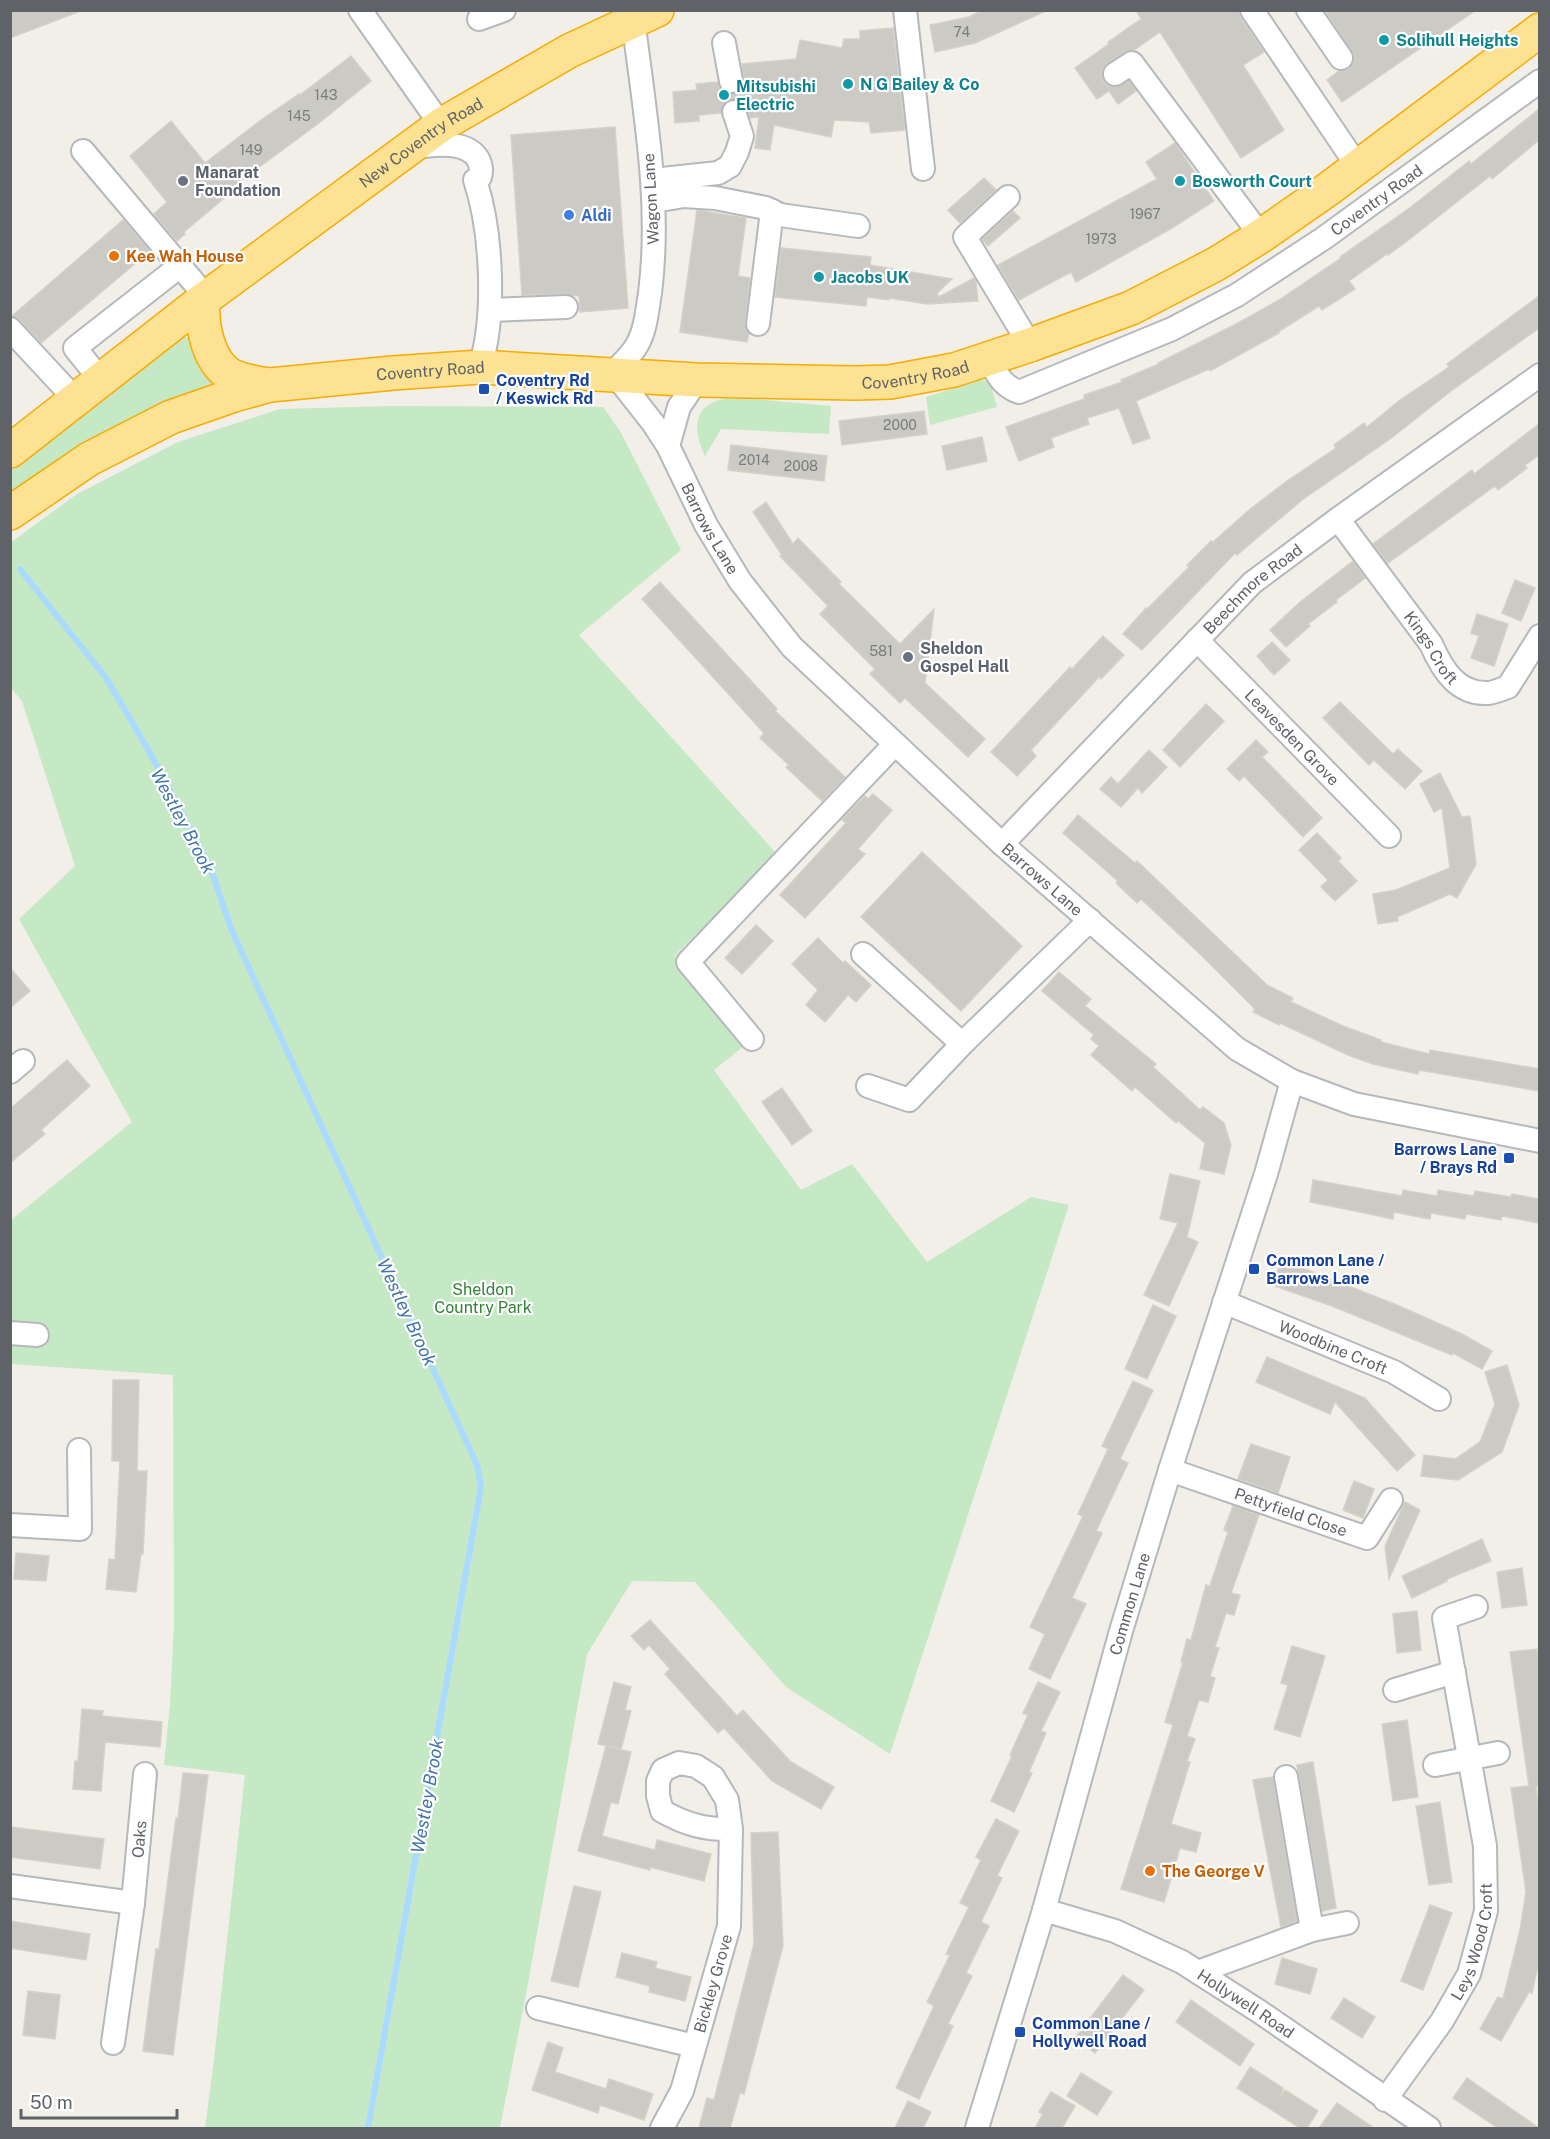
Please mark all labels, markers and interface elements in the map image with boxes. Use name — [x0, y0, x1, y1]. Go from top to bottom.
house number: 74 — [954, 24, 971, 40]
place label: Solihull Heights — [1396, 31, 1518, 50]
marker: Solihull Heights — [1377, 33, 1391, 47]
place label: N G Bailey & Co — [860, 75, 979, 94]
place label: Mitsubishi Electric — [736, 77, 816, 114]
marker: N G Bailey & Co — [841, 77, 855, 91]
house number: 143 — [314, 87, 338, 103]
marker: Mitsubishi Electric — [717, 88, 731, 102]
street label: New Coventry Road — [355, 93, 486, 192]
house number: 145 — [287, 108, 311, 124]
house number: 149 — [239, 142, 263, 158]
street label: Wagon Lane — [639, 153, 663, 245]
street label: Coventry Road — [1327, 160, 1426, 240]
place label: Manarat Foundation — [195, 163, 281, 200]
place label: Bosworth Court — [1192, 172, 1312, 191]
marker: Manarat Foundation — [176, 174, 190, 188]
marker: Bosworth Court — [1173, 174, 1187, 188]
place label: Aldi — [581, 206, 611, 225]
house number: 1967 — [1129, 206, 1161, 222]
marker: Aldi — [562, 208, 576, 222]
house number: 1973 — [1085, 231, 1117, 247]
place label: Kee Wah House — [126, 247, 244, 266]
marker: Kee Wah House — [107, 249, 121, 263]
place label: Jacobs UK — [831, 268, 910, 287]
marker: Jacobs UK — [812, 270, 826, 284]
street label: Coventry Road — [861, 356, 971, 392]
street label: Coventry Road — [375, 357, 485, 384]
place label: Coventry Rd / Keswick Rd — [496, 371, 593, 408]
marker: Coventry Rd / Keswick Rd — [477, 382, 491, 396]
house number: 2000 — [883, 417, 917, 433]
house number: 2014 — [738, 452, 770, 468]
house number: 2008 — [784, 458, 818, 474]
street label: Barrows Lane — [678, 480, 743, 578]
street label: Beechmore Road — [1199, 540, 1306, 638]
street label: Kings Croft — [1400, 607, 1462, 688]
place label: Sheldon Gospel Hall — [920, 639, 1009, 676]
house number: 581 — [869, 643, 893, 659]
marker: Sheldon Gospel Hall — [901, 650, 915, 664]
street label: Leavesden Grove — [1241, 685, 1343, 789]
water label: Westley Brook — [146, 765, 220, 877]
street label: Barrows Lane — [998, 839, 1087, 920]
place label: Barrows Lane / Brays Rd — [1394, 1140, 1497, 1177]
marker: Barrows Lane / Brays Rd — [1502, 1151, 1516, 1165]
place label: Common Lane / Barrows Lane — [1266, 1251, 1384, 1288]
water label: Westley Brook — [373, 1255, 441, 1369]
marker: Common Lane / Barrows Lane — [1247, 1262, 1261, 1276]
park label: Sheldon Country Park — [434, 1280, 532, 1317]
street label: Woodbine Croft — [1276, 1316, 1390, 1378]
street label: Pettyfield Close — [1232, 1484, 1350, 1540]
street label: Common Lane — [1105, 1550, 1154, 1657]
water label: Westley Brook — [407, 1737, 447, 1855]
street label: Oaks — [128, 1820, 150, 1859]
place label: The George V — [1162, 1862, 1265, 1881]
marker: The George V — [1143, 1864, 1157, 1878]
street label: Leys Wood Croft — [1447, 1883, 1495, 2004]
street label: Bickley Grove — [690, 1932, 736, 2035]
street label: Hollywell Road — [1194, 1965, 1298, 2042]
place label: Common Lane / Hollywell Road — [1032, 2014, 1150, 2051]
marker: Common Lane / Hollywell Road — [1013, 2025, 1027, 2039]
scale bar — [21, 2082, 177, 2120]
text: 50 m — [30, 2092, 73, 2113]

